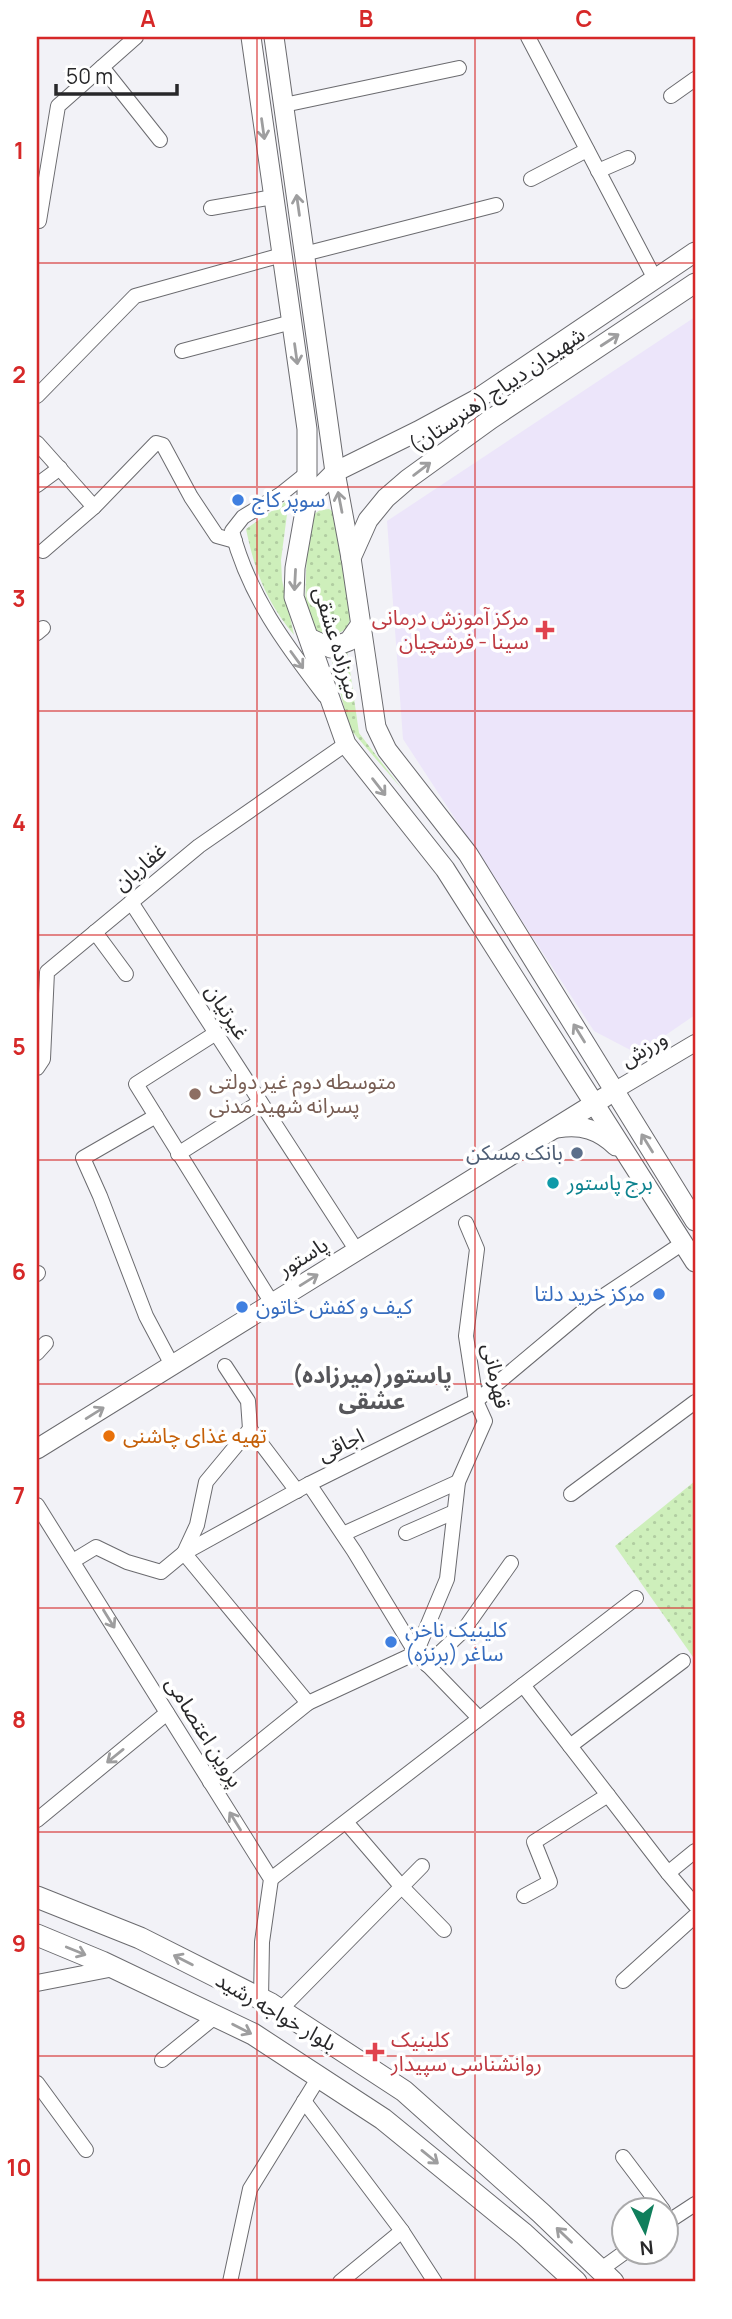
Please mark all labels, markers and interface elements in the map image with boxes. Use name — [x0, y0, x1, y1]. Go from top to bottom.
text: A — [140, 2, 156, 34]
text: B — [359, 2, 373, 34]
text: C — [576, 2, 593, 34]
scale bar — [56, 52, 177, 96]
text: 50 m — [66, 62, 113, 90]
one-way arrow — [257, 117, 270, 140]
text: 1 — [14, 134, 24, 166]
one-way arrow — [291, 194, 304, 216]
street label: شهیدان دیباج (هنرستان) — [403, 320, 591, 460]
one-way arrow — [600, 333, 619, 348]
one-way arrow — [290, 342, 303, 365]
text: 2 — [12, 358, 26, 390]
one-way arrow — [413, 461, 431, 476]
place label: سوپر کاج — [252, 485, 325, 515]
marker: سوپر کاج — [230, 492, 246, 508]
one-way arrow — [333, 492, 347, 514]
one-way arrow — [288, 568, 301, 591]
text: 3 — [12, 582, 26, 614]
street label: میرزاده عشقی — [308, 583, 368, 702]
place label: مرکز آموزش درمانی سینا - فرشچیان — [372, 603, 529, 655]
marker: مرکز آموزش درمانی سینا - فرشچیان — [535, 620, 555, 640]
one-way arrow — [290, 650, 305, 669]
one-way arrow — [372, 777, 387, 795]
text: 4 — [12, 806, 26, 838]
street label: غفاریان — [107, 836, 172, 897]
street label: غیرتیان — [200, 978, 256, 1045]
street label: ورزش — [615, 1023, 672, 1073]
one-way arrow — [571, 1024, 586, 1043]
text: 5 — [12, 1030, 26, 1062]
place label: متوسطه دوم غیر دولتی پسرانه شهید مدنی — [209, 1067, 396, 1119]
marker: متوسطه دوم غیر دولتی پسرانه شهید مدنی — [187, 1086, 203, 1102]
one-way arrow — [640, 1134, 654, 1154]
place label: بانک مسکن — [466, 1138, 563, 1166]
marker: بانک مسکن — [569, 1145, 585, 1161]
place label: برج پاستور — [566, 1168, 653, 1198]
marker: برج پاستور — [545, 1175, 561, 1191]
street label: پاستور — [271, 1230, 333, 1283]
text: 6 — [12, 1255, 26, 1287]
one-way arrow — [298, 1273, 318, 1287]
place label: مرکز خرید دلتا — [534, 1279, 645, 1307]
marker: مرکز خرید دلتا — [651, 1286, 667, 1302]
place label: کیف و کفش خاتون — [256, 1292, 413, 1320]
marker: کیف و کفش خاتون — [234, 1299, 250, 1315]
street label: قهرمانی — [476, 1341, 518, 1411]
district label: (پاستور(میرزاده عشقی — [292, 1358, 452, 1416]
one-way arrow — [84, 1406, 104, 1420]
place label: تهیه غذای چاشنی — [123, 1421, 267, 1449]
street label: اجاقی — [313, 1421, 368, 1467]
marker: تهیه غذای چاشنی — [101, 1428, 117, 1444]
text: 7 — [13, 1479, 25, 1511]
one-way arrow — [102, 1608, 116, 1628]
place label: کلینیک ناخن ساغر (برنزه) — [405, 1615, 507, 1667]
marker: کلینیک ناخن ساغر (برنزه) — [383, 1634, 399, 1650]
street label: پروین اعتصامی — [160, 1671, 250, 1792]
text: 8 — [12, 1703, 26, 1735]
one-way arrow — [106, 1748, 124, 1764]
one-way arrow — [228, 1812, 242, 1832]
text: 9 — [12, 1927, 26, 1959]
one-way arrow — [64, 1946, 86, 1959]
one-way arrow — [173, 1952, 194, 1966]
street label: بلوار خواجه رشید — [211, 1965, 342, 2057]
one-way arrow — [231, 2022, 252, 2036]
place label: کلینیک روانشناسی سپیدار — [390, 2025, 542, 2077]
marker: کلینیک روانشناسی سپیدار — [365, 2042, 385, 2062]
one-way arrow — [420, 2149, 438, 2165]
text: 10 — [6, 2151, 32, 2183]
north arrow — [610, 2196, 680, 2266]
one-way arrow — [555, 2226, 572, 2243]
text: N — [639, 2234, 655, 2262]

